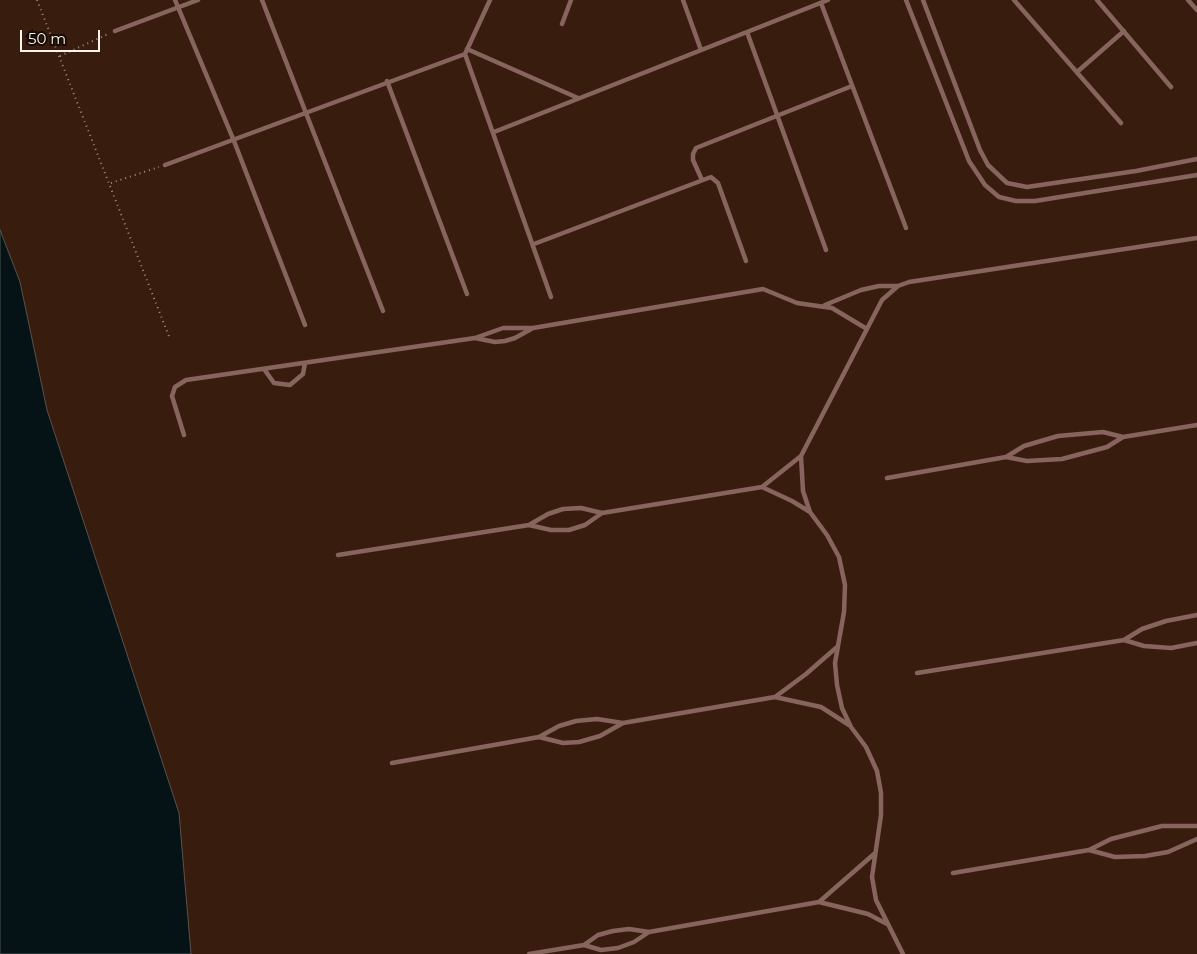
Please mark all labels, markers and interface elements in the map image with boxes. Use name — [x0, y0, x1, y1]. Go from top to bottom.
scale bar — [22, 20, 102, 52]
text: 50 m — [28, 29, 66, 48]

